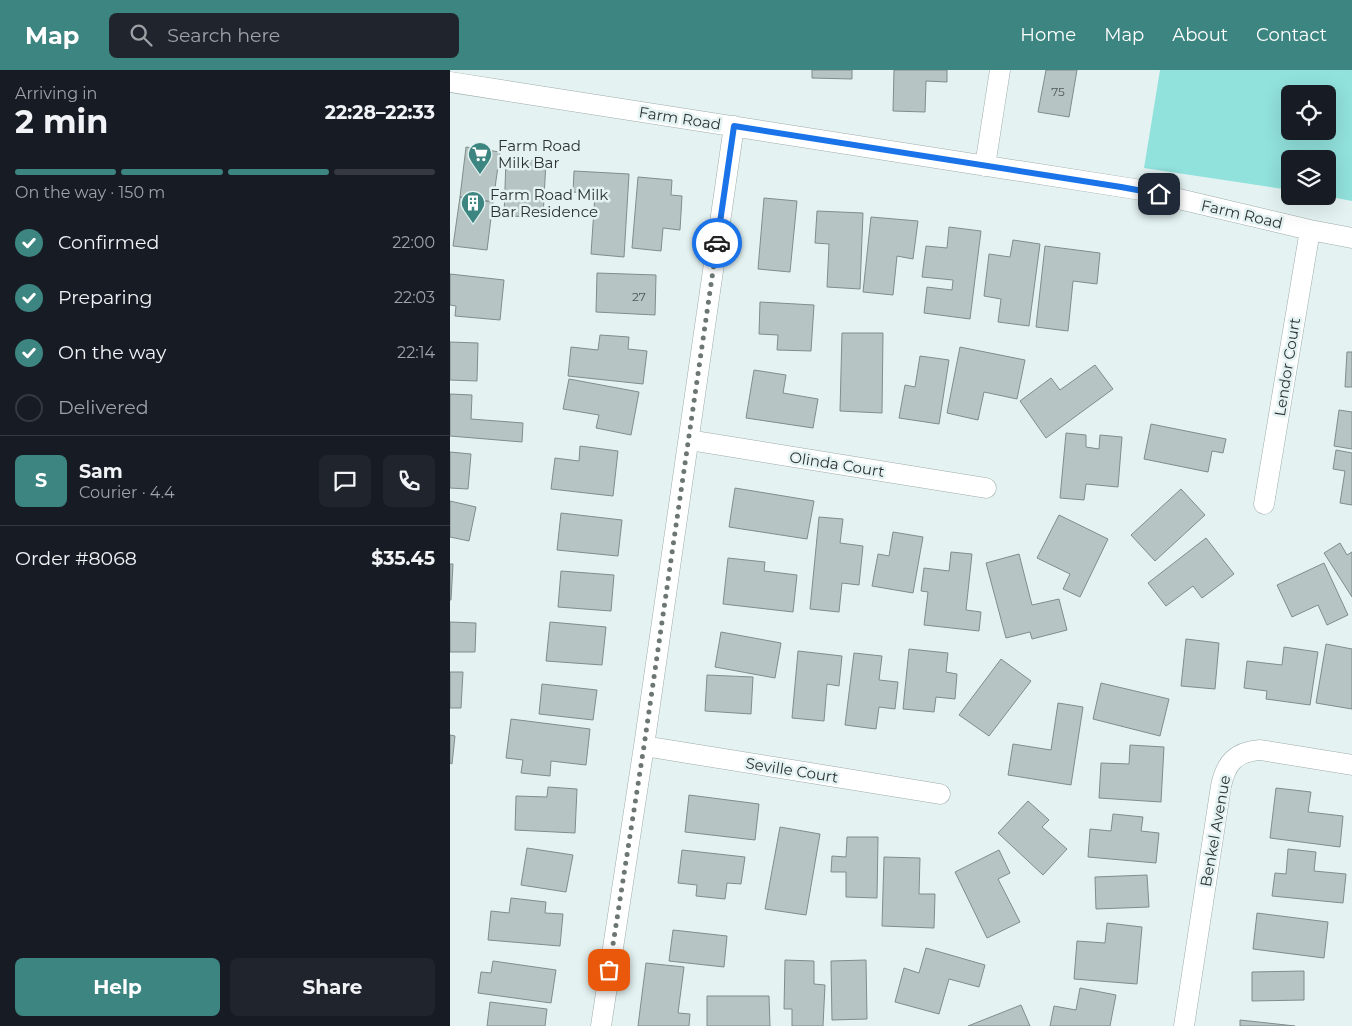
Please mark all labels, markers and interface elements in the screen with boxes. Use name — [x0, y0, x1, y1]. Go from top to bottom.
search box — [109, 13, 459, 58]
text: Map — [25, 21, 79, 50]
icon: search — [127, 21, 155, 49]
text: Search here — [167, 24, 280, 47]
text: Home — [1020, 24, 1076, 46]
text: Map — [1104, 24, 1144, 46]
text: About — [1172, 24, 1228, 46]
text: Contact — [1256, 24, 1327, 46]
text: Arriving in — [15, 84, 97, 103]
house number: 75 — [1051, 84, 1065, 99]
map controls — [1281, 85, 1336, 205]
button: locate — [1281, 85, 1336, 140]
text: 22:28–22:33 — [325, 101, 435, 124]
text: 2 min — [15, 102, 108, 141]
street label: Farm Road — [638, 102, 722, 134]
place label: Farm Road Milk Bar — [498, 136, 581, 172]
supermarket icon: Farm Road Milk Bar — [467, 141, 493, 175]
button: layers — [1281, 150, 1336, 205]
pin — [1138, 173, 1180, 215]
icon: home — [1145, 180, 1173, 208]
text: On the way · 150 m — [15, 183, 165, 202]
place label: Farm Road Milk Bar Residence — [490, 185, 608, 221]
building icon: Farm Road Milk Bar Residence — [460, 190, 486, 224]
street label: Farm Road — [1199, 195, 1285, 233]
courier — [692, 218, 742, 268]
icon: check — [15, 229, 43, 257]
icon: car — [703, 229, 731, 257]
text: Confirmed — [58, 231, 159, 254]
text: 22:00 — [392, 233, 435, 252]
icon: check — [15, 284, 43, 312]
text: Preparing — [58, 286, 153, 309]
text: 22:03 — [394, 288, 435, 307]
house number: 27 — [632, 289, 646, 304]
street label: Lendor Court — [1270, 316, 1304, 418]
icon: check — [15, 339, 43, 367]
text: On the way — [58, 341, 166, 364]
text: 22:14 — [397, 343, 435, 362]
text: Delivered — [58, 396, 149, 419]
street label: Olinda Court — [788, 447, 886, 481]
button: chat — [319, 455, 371, 507]
button: phone — [383, 455, 435, 507]
text: Sam — [79, 460, 123, 483]
text: S — [35, 469, 47, 492]
text: Courier · 4.4 — [79, 483, 175, 502]
text: Order #8068 — [15, 547, 137, 570]
text: $35.45 — [371, 547, 435, 570]
street label: Seville Court — [744, 753, 840, 787]
street label: Benkel Avenue — [1196, 774, 1234, 888]
pin — [588, 949, 630, 991]
icon: bag — [595, 956, 623, 984]
button: Help — [15, 958, 220, 1016]
button: Share — [230, 958, 435, 1016]

